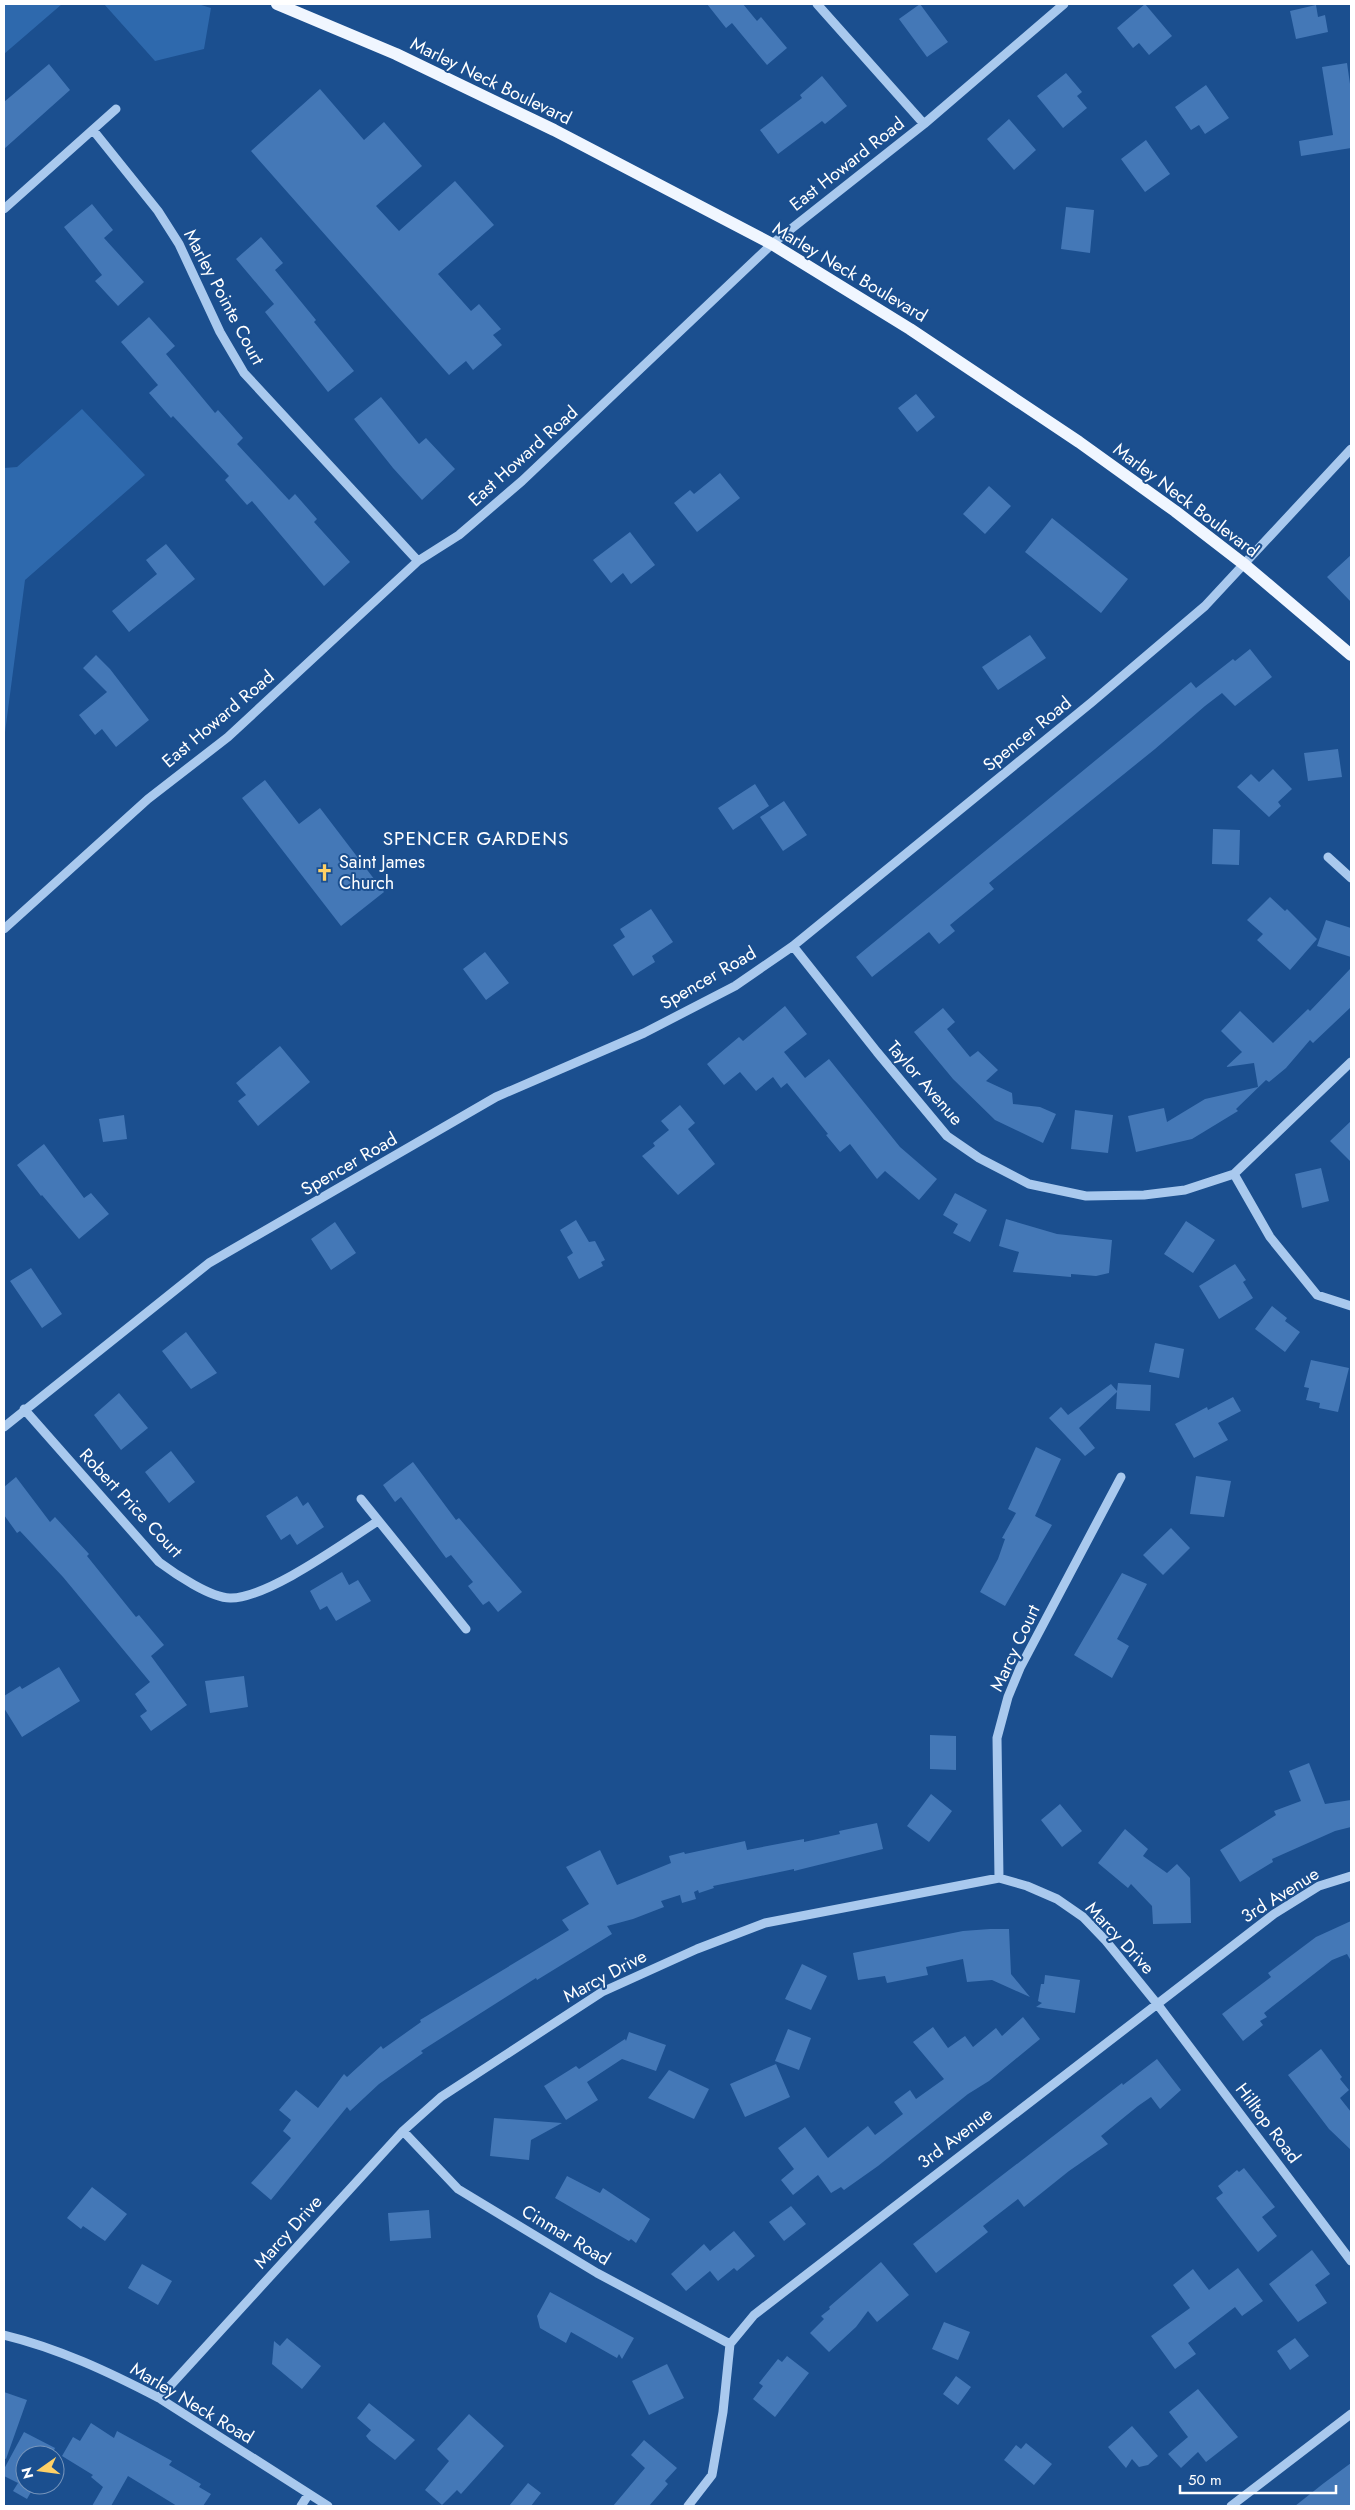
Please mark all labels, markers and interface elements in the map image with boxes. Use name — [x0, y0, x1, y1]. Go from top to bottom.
street label: Marley Neck Boulevard — [406, 31, 576, 131]
street label: East Howard Road — [784, 111, 910, 217]
street label: Marley Neck Boulevard — [768, 215, 932, 329]
street label: Marley Pointe Court — [177, 225, 271, 370]
street label: East Howard Road — [462, 400, 584, 512]
street label: Marley Neck Boulevard — [1108, 437, 1264, 563]
street label: East Howard Road — [156, 664, 280, 774]
street label: Spencer Road — [977, 690, 1077, 778]
district label: SPENCER GARDENS — [383, 825, 569, 852]
place label: Saint James Church — [339, 849, 425, 896]
church icon: Saint James Church — [315, 862, 335, 882]
street label: Spencer Road — [655, 940, 761, 1016]
street label: Taylor Avenue — [881, 1035, 969, 1131]
street label: Spencer Road — [296, 1126, 402, 1202]
street label: Robert Price Court — [73, 1443, 189, 1564]
street label: Marcy Court — [984, 1600, 1047, 1696]
street label: 3rd Avenue — [1236, 1861, 1324, 1929]
street label: Marcy Drive — [1079, 1896, 1161, 1980]
street label: Marcy Drive — [559, 1943, 651, 2009]
street label: Hilltop Road — [1229, 2077, 1307, 2169]
street label: 3rd Avenue — [912, 2101, 998, 2175]
street label: Marcy Drive — [248, 2189, 328, 2275]
street label: Cinmar Road — [517, 2198, 615, 2272]
street label: Marley Neck Road — [125, 2356, 259, 2450]
north arrow — [15, 2445, 65, 2495]
scale bar — [1180, 2462, 1336, 2494]
text: N — [16, 2465, 38, 2481]
text: 50 m — [1188, 2469, 1222, 2491]

